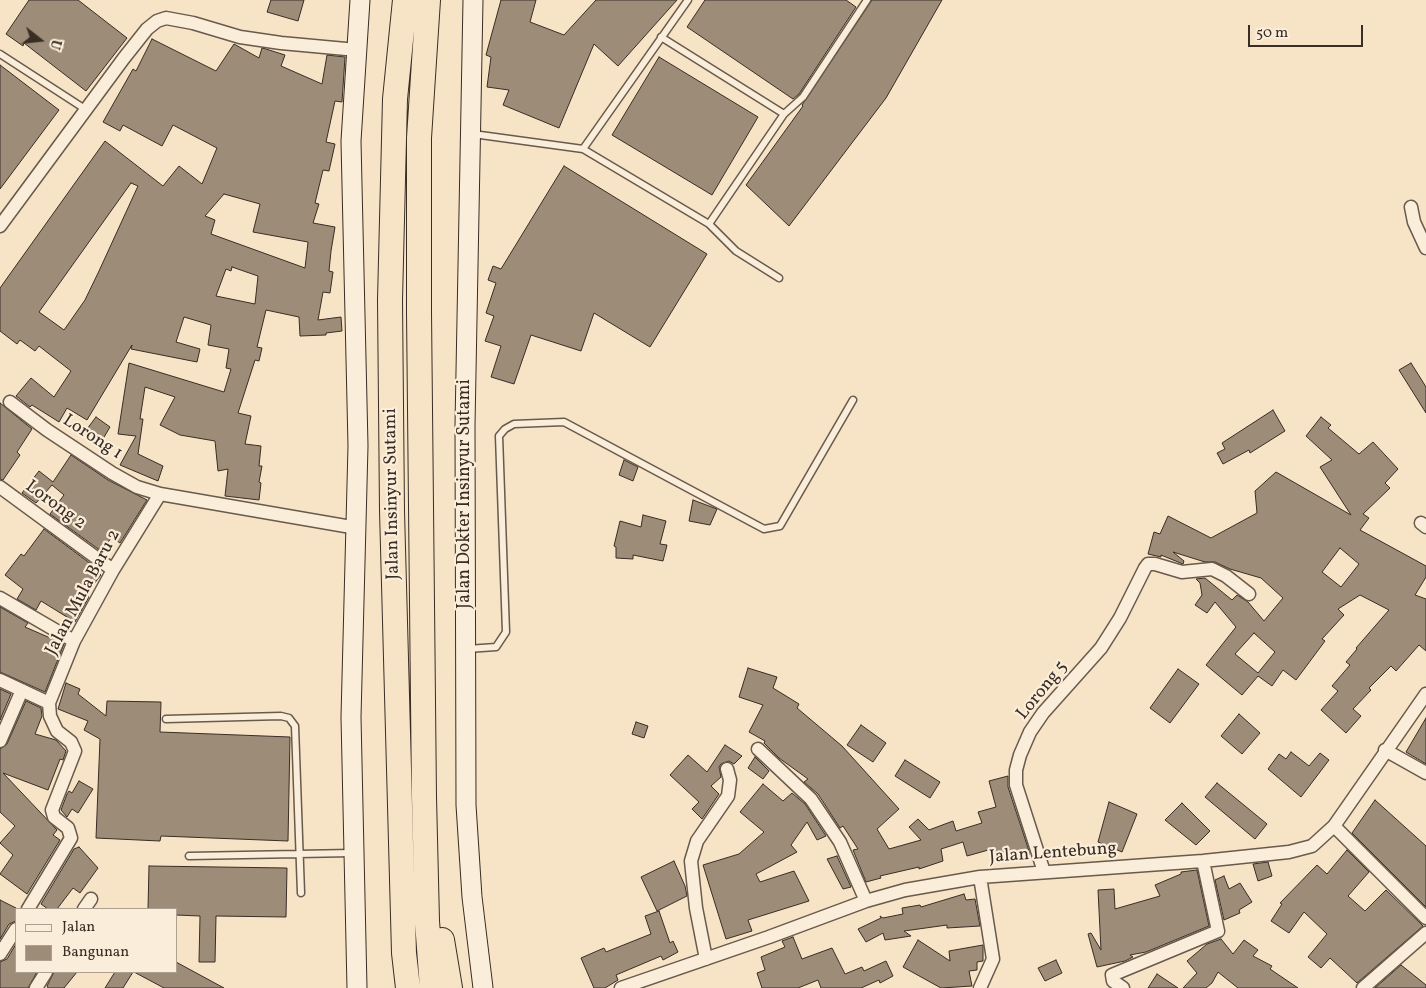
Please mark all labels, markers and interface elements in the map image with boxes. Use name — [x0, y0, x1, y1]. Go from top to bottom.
north arrow — [15, 15, 65, 65]
scale bar — [1251, 15, 1366, 47]
text: 50 m — [1256, 23, 1288, 44]
text: U — [44, 37, 65, 52]
street label: Jalan Dokter Insinyur Sutami — [455, 379, 477, 609]
street label: Jalan Insinyur Sutami — [381, 408, 405, 580]
street label: Lorong 1 — [58, 411, 126, 465]
street label: Lorong 2 — [20, 477, 90, 535]
street label: Jalan Mula Baru 2 — [42, 526, 126, 660]
street label: Lorong 5 — [1013, 657, 1073, 725]
street label: Jalan Lentebung — [989, 839, 1117, 869]
legend — [15, 908, 178, 973]
text: Jalan — [62, 917, 95, 938]
text: Bangunan — [62, 942, 129, 963]

